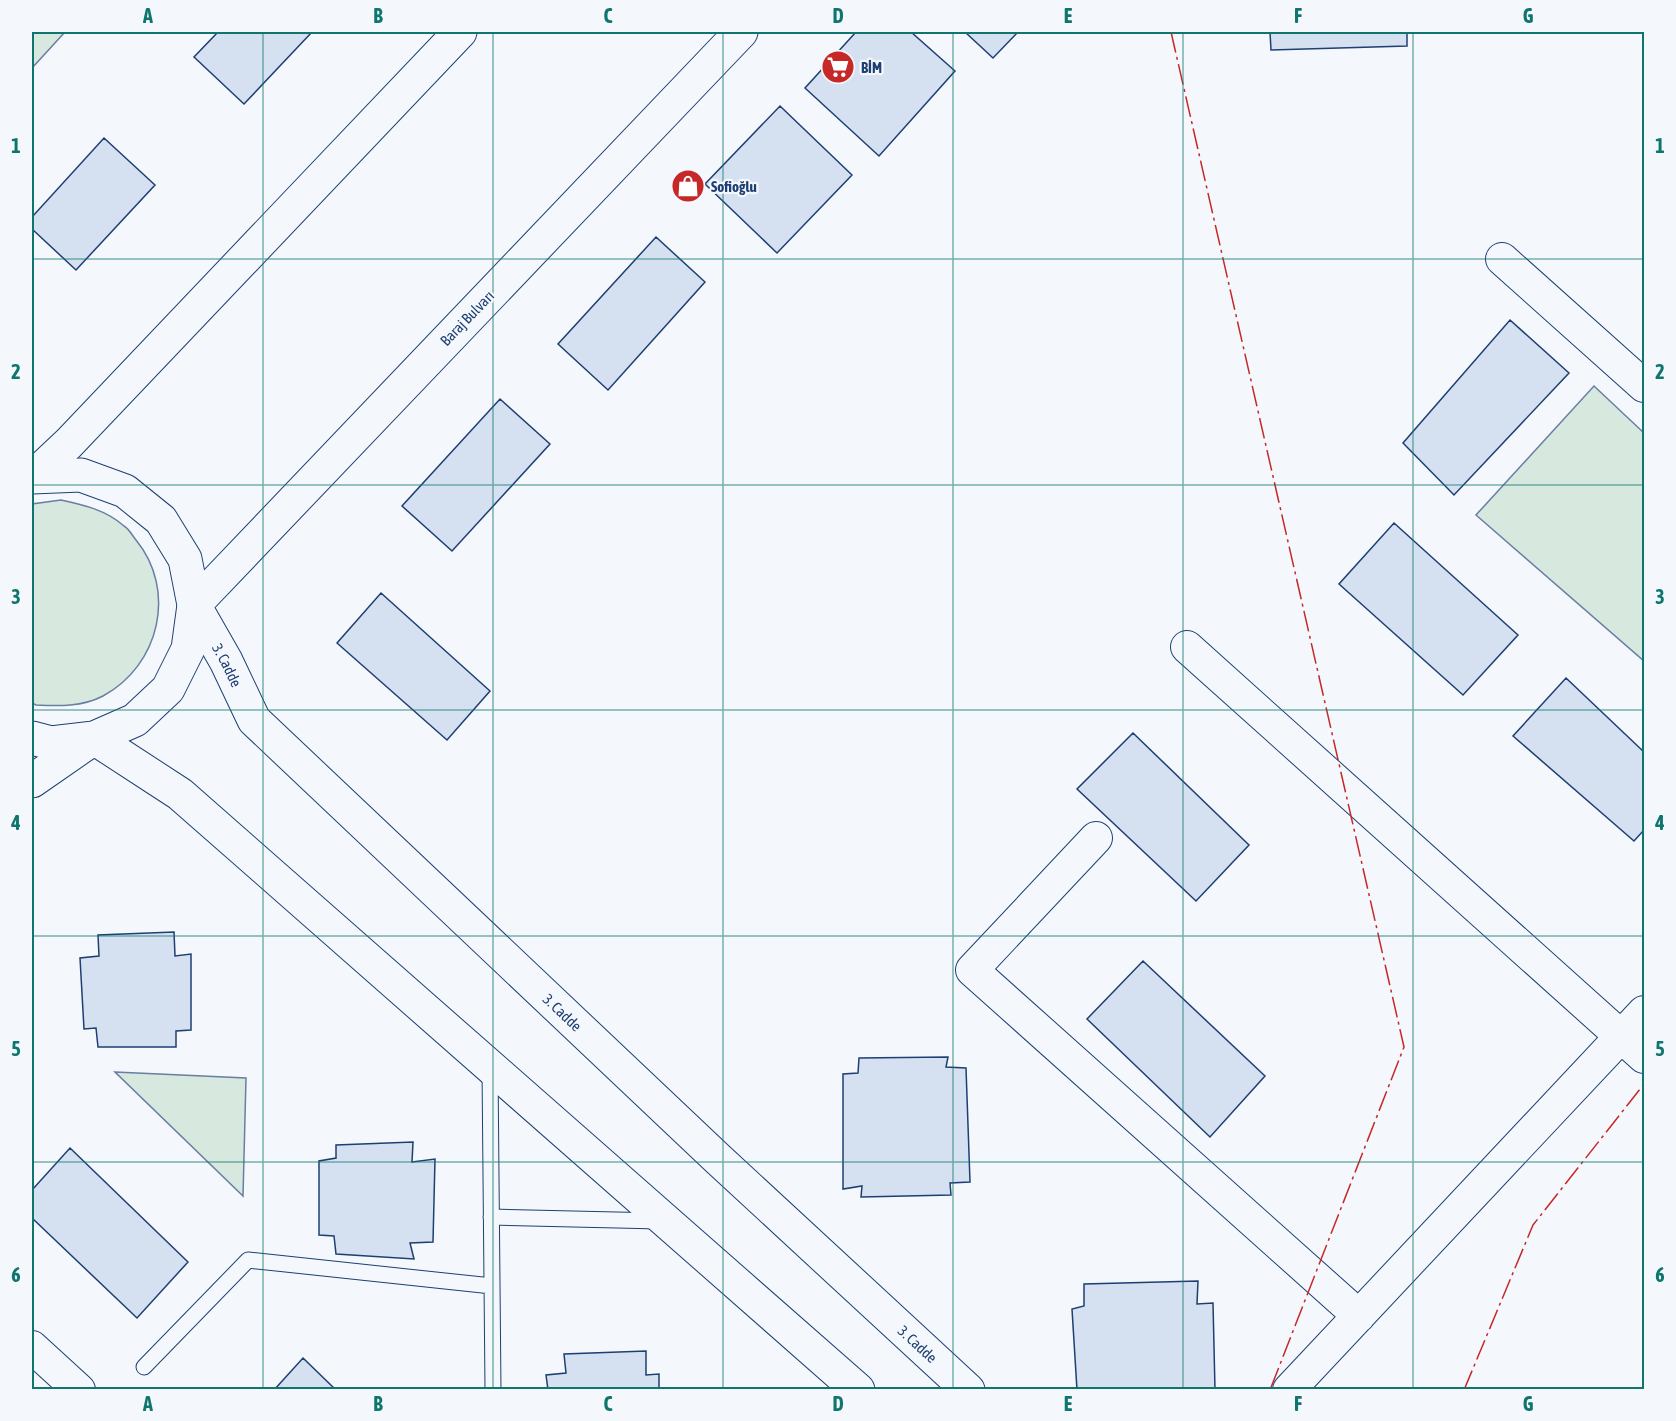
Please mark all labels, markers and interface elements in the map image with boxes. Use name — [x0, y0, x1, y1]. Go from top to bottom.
text: A — [142, 4, 153, 27]
text: B — [373, 4, 383, 27]
text: C — [604, 4, 613, 27]
text: D — [832, 4, 844, 27]
text: E — [1064, 4, 1073, 27]
text: F — [1294, 4, 1302, 27]
text: G — [1523, 4, 1534, 27]
supermarket icon: BİM — [820, 49, 856, 85]
place label: BİM — [861, 59, 882, 76]
text: 1 — [11, 134, 21, 157]
text: 1 — [1655, 134, 1665, 157]
shop icon: Sofioğlu — [670, 168, 706, 204]
place label: Sofioğlu — [711, 178, 757, 195]
street label: Baraj Bulvarı — [437, 287, 497, 349]
text: 2 — [11, 360, 21, 383]
text: 2 — [1655, 360, 1665, 383]
text: 3 — [11, 585, 21, 608]
text: 3 — [1655, 585, 1665, 608]
street label: 3. Cadde — [209, 640, 246, 690]
text: 4 — [10, 811, 21, 834]
text: 4 — [1654, 811, 1665, 834]
street label: 3. Cadde — [540, 990, 586, 1034]
text: 5 — [11, 1037, 21, 1060]
text: 5 — [1655, 1037, 1665, 1060]
text: 6 — [11, 1263, 21, 1286]
text: 6 — [1655, 1263, 1665, 1286]
street label: 3. Cadde — [895, 1322, 941, 1366]
text: A — [142, 1392, 153, 1415]
text: B — [373, 1392, 383, 1415]
text: C — [604, 1392, 613, 1415]
text: D — [832, 1392, 844, 1415]
text: E — [1064, 1392, 1073, 1415]
text: F — [1294, 1392, 1302, 1415]
text: G — [1523, 1392, 1534, 1415]

